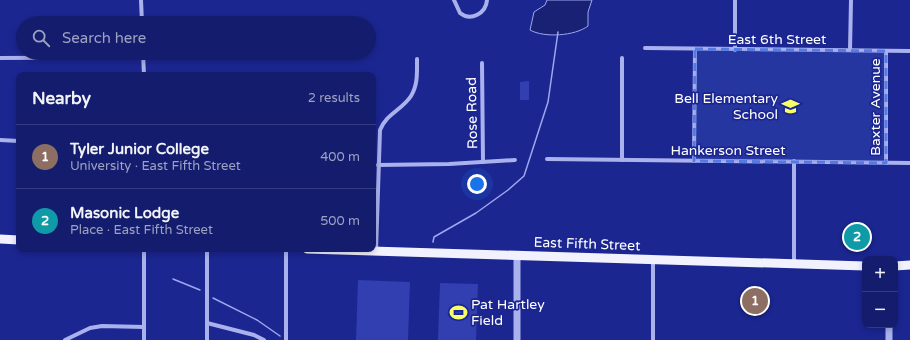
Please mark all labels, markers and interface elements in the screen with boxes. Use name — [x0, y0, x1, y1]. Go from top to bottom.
search box — [16, 16, 376, 60]
icon: search — [30, 27, 52, 49]
text: Search here — [62, 29, 146, 47]
street label: East 6th Street — [728, 31, 827, 48]
street label: Baxter Avenue — [867, 58, 884, 156]
street label: Rose Road — [463, 77, 481, 149]
text: Nearby — [32, 88, 91, 109]
text: 2 results — [308, 90, 360, 106]
place label: Bell Elementary School — [674, 90, 778, 123]
school or university icon: Bell Elementary School — [781, 96, 801, 116]
text: Tyler Junior College — [70, 140, 209, 158]
street label: Hankerson Street — [670, 142, 786, 159]
text: 1 — [41, 149, 49, 165]
text: 400 m — [320, 149, 360, 165]
text: University · East Fifth Street — [70, 158, 241, 174]
your location — [467, 174, 487, 194]
text: Masonic Lodge — [70, 204, 179, 222]
text: 2 — [41, 213, 49, 229]
text: 500 m — [320, 213, 360, 229]
text: Place · East Fifth Street — [70, 222, 213, 238]
pin: 2 — [844, 222, 870, 252]
street label: East Fifth Street — [533, 234, 641, 254]
map controls — [862, 256, 898, 328]
button: + — [862, 256, 898, 292]
pin: 1 — [742, 286, 768, 316]
button: − — [862, 292, 898, 328]
place label: Pat Hartley Field — [471, 296, 545, 329]
sports icon: Pat Hartley Field — [448, 302, 468, 322]

